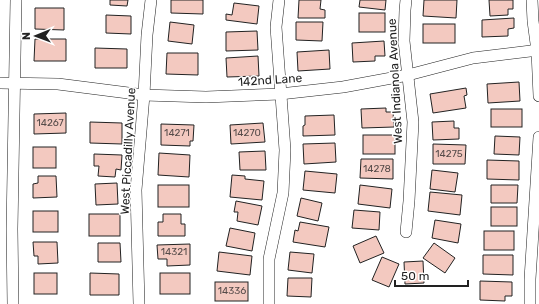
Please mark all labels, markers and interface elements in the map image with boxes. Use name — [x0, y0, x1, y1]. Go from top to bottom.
north arrow — [16, 16, 56, 56]
street label: West Indianola Avenue — [385, 18, 405, 144]
text: N — [20, 32, 33, 40]
street label: 142nd Lane — [237, 71, 303, 89]
street label: West Piccadilly Avenue — [118, 87, 138, 215]
house number: 14267 — [36, 117, 64, 129]
house number: 14271 — [164, 127, 190, 139]
house number: 14270 — [233, 127, 261, 139]
house number: 14275 — [435, 148, 463, 160]
house number: 14278 — [363, 163, 391, 175]
house number: 14321 — [161, 246, 187, 258]
scale bar — [395, 262, 468, 288]
text: 50 m — [401, 269, 429, 283]
house number: 14336 — [218, 285, 246, 297]

